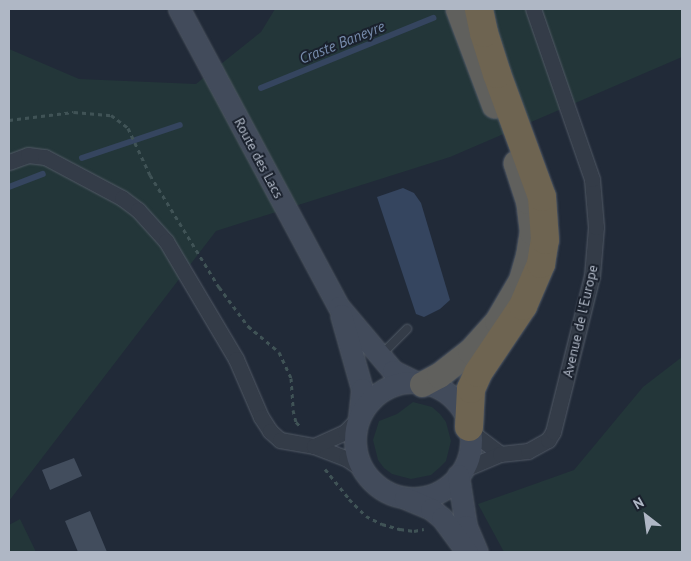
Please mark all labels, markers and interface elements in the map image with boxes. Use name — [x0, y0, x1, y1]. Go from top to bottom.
water label: Craste Baneyre — [297, 17, 387, 67]
street label: Route des Lacs — [231, 115, 287, 201]
street label: Avenue de l'Europe — [559, 263, 601, 379]
north arrow — [621, 491, 671, 541]
text: N — [630, 493, 647, 513]

